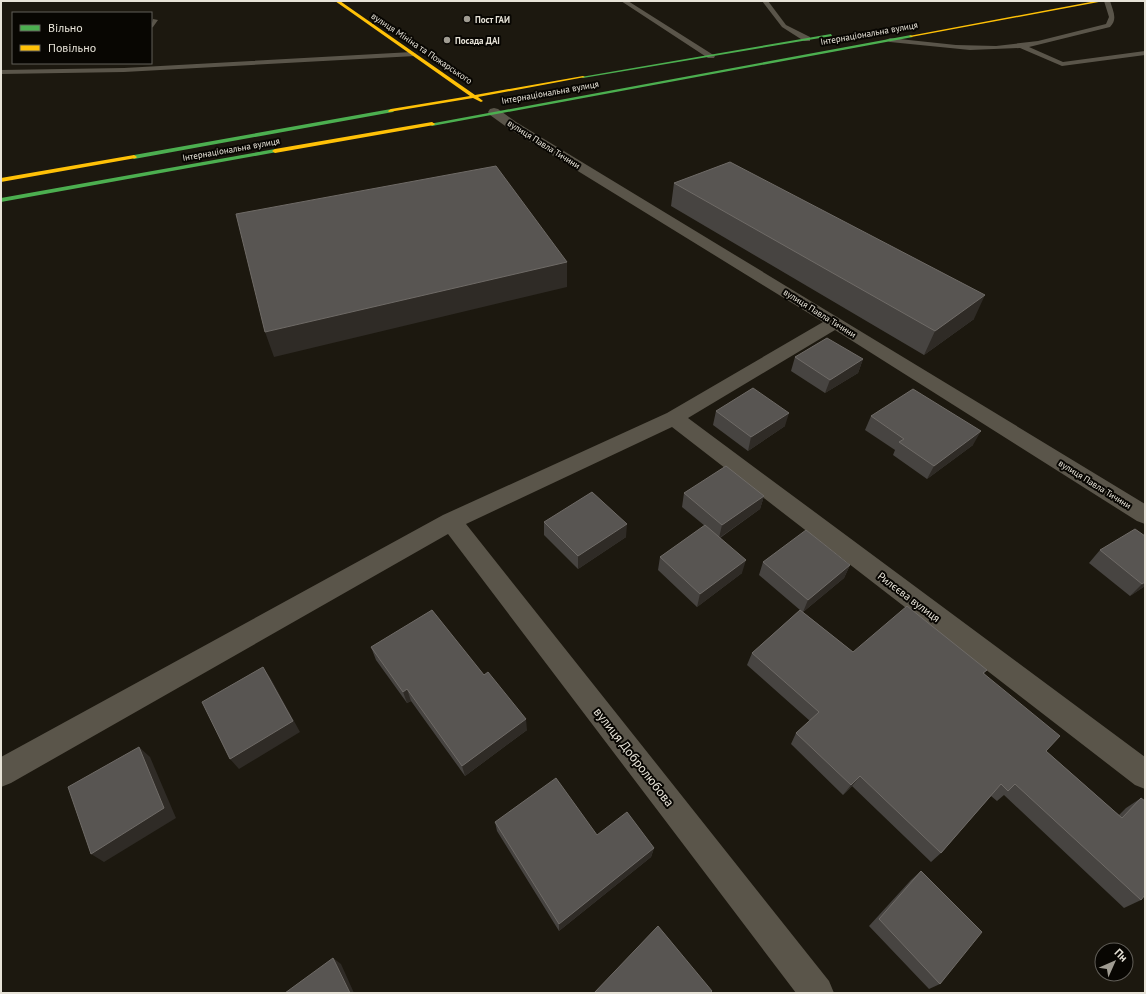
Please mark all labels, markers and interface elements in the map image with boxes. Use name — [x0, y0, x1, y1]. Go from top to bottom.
street label: вулиця Мініна та Пожарського — [369, 10, 475, 86]
legend — [12, 12, 152, 64]
marker: Пост ГАИ — [462, 14, 472, 24]
place label: Пост ГАИ — [475, 14, 510, 25]
street label: Інтернаціональна вулиця — [819, 19, 919, 47]
text: Вільно — [48, 20, 83, 35]
marker: Посада ДАІ — [442, 35, 452, 45]
place label: Посада ДАІ — [455, 35, 500, 46]
text: Повільно — [48, 40, 96, 55]
street label: Інтернаціональна вулиця — [500, 78, 600, 106]
street label: вулиця Павла Тичини — [506, 117, 582, 171]
street label: Інтернаціональна вулиця — [181, 135, 281, 163]
street label: вулиця Павла Тичини — [782, 286, 858, 340]
street label: вулиця Павла Тичини — [1057, 457, 1133, 511]
street label: Рилєєва вулиця — [875, 569, 943, 625]
street label: вулиця Добролюбова — [590, 704, 678, 810]
north arrow — [1094, 942, 1134, 982]
text: Пн — [1112, 945, 1131, 965]

